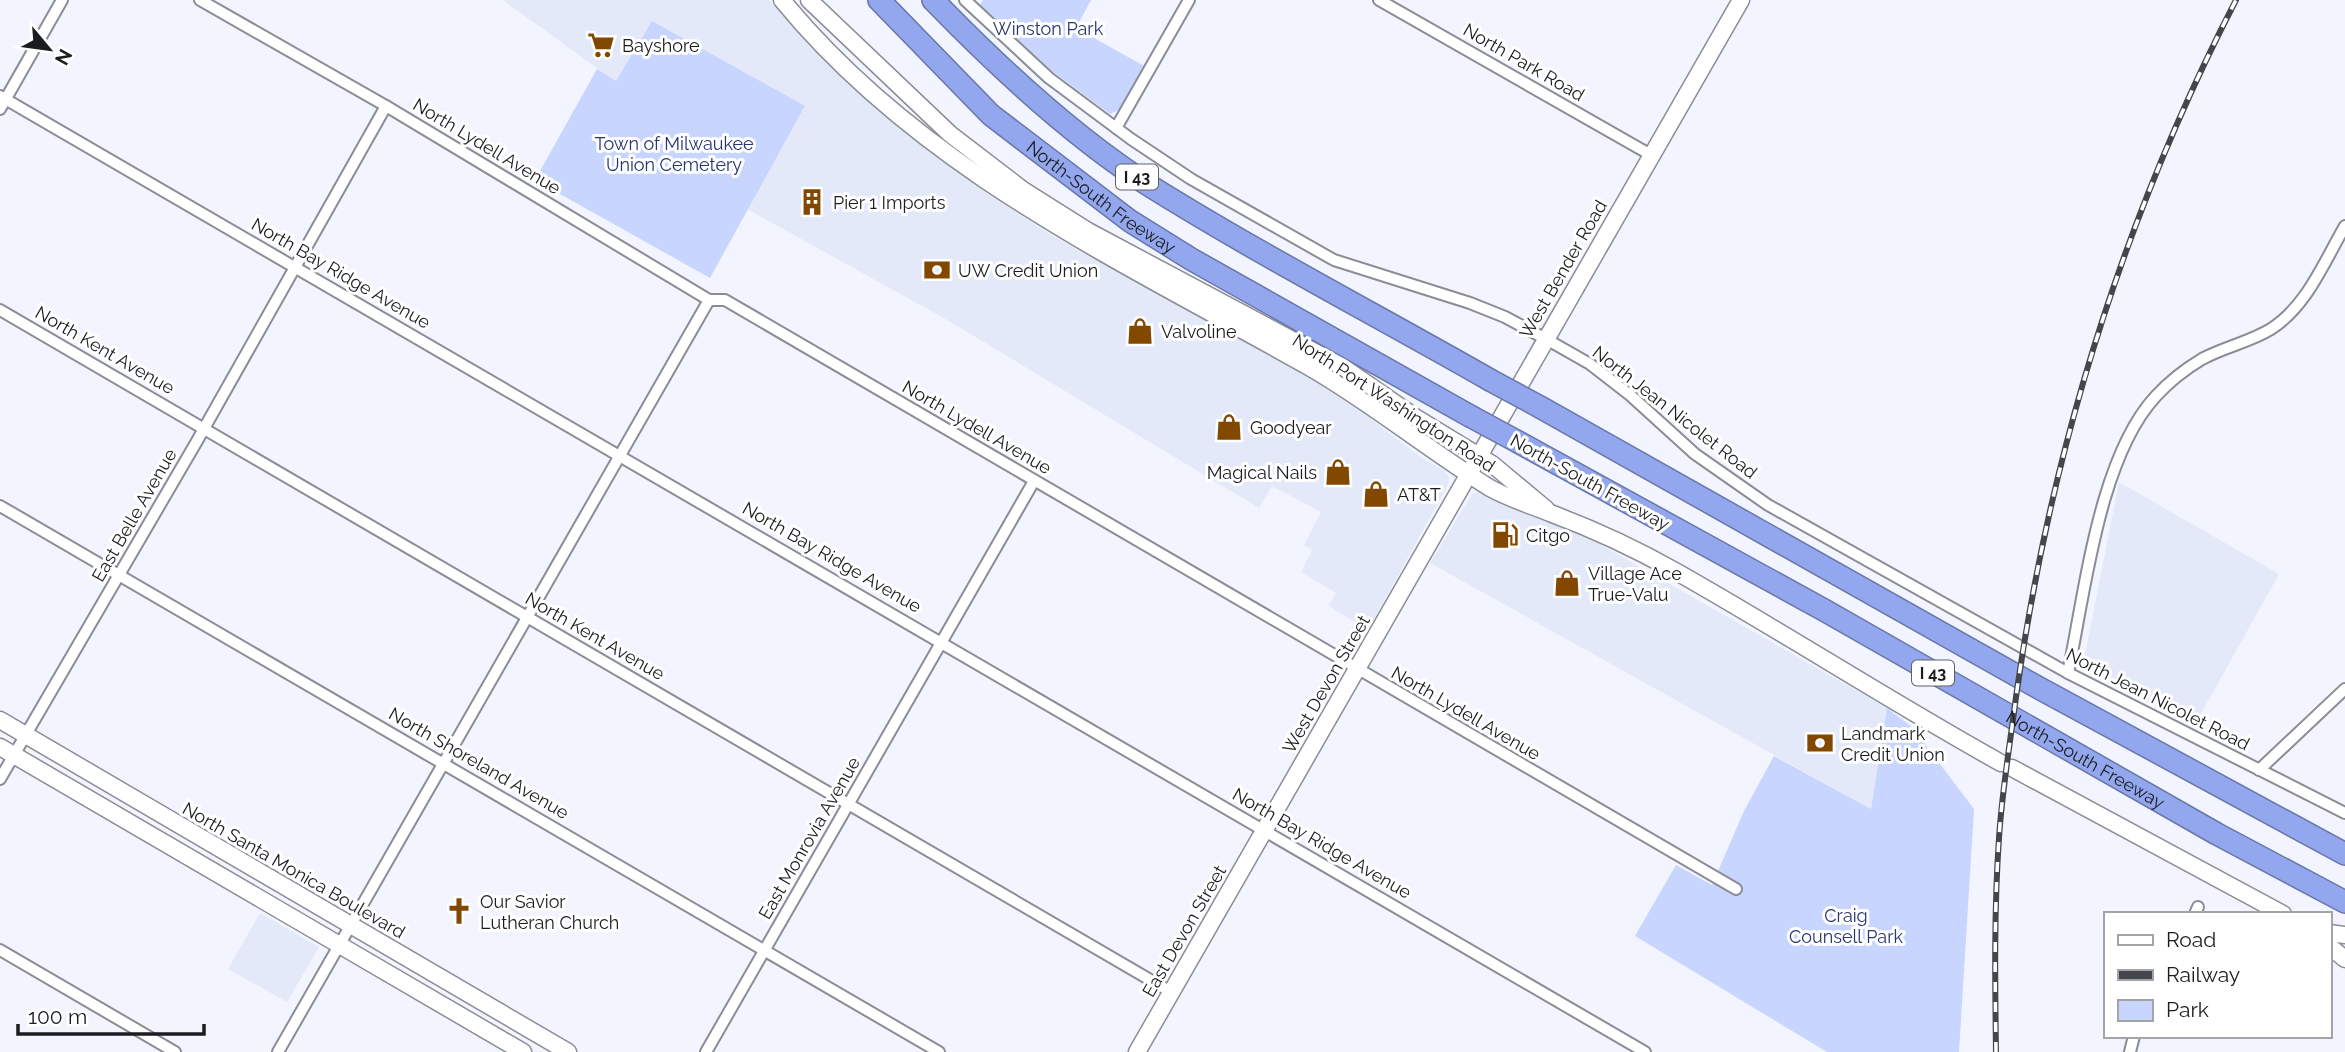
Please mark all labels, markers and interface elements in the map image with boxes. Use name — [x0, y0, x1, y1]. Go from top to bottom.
north arrow — [14, 14, 84, 84]
park label: Winston Park — [993, 18, 1104, 39]
street label: North Park Road — [1460, 19, 1588, 105]
supermarket icon: Bayshore — [586, 30, 616, 60]
place label: Bayshore — [622, 35, 700, 56]
text: N — [51, 46, 77, 69]
street label: North Lydell Avenue — [409, 94, 565, 199]
park label: Town of Milwaukee Union Cemetery — [594, 133, 754, 175]
street label: North-South Freeway — [1023, 136, 1180, 258]
road number: I 43 — [1116, 164, 1158, 190]
building icon: Pier 1 Imports — [797, 187, 827, 217]
place label: Pier 1 Imports — [833, 192, 946, 213]
street label: West Bender Road — [1515, 196, 1611, 342]
street label: North Bay Ridge Avenue — [248, 213, 434, 333]
bank icon: UW Credit Union — [922, 255, 952, 285]
place label: UW Credit Union — [958, 260, 1098, 281]
street label: North Kent Avenue — [32, 302, 179, 399]
shop icon: Valvoline — [1125, 316, 1155, 346]
place label: Valvoline — [1161, 321, 1237, 342]
street label: North Port Washington Road — [1289, 330, 1499, 476]
street label: North Jean Nicolet Road — [1589, 341, 1761, 483]
street label: North Lydell Avenue — [899, 376, 1056, 478]
shop icon: Goodyear — [1214, 412, 1244, 442]
place label: Goodyear — [1250, 417, 1332, 438]
street label: North-South Freeway — [1507, 429, 1674, 535]
street label: East Belle Avenue — [87, 444, 181, 585]
shop icon: Magical Nails — [1323, 457, 1353, 487]
place label: Magical Nails — [1207, 462, 1317, 483]
shop icon: AT&T — [1361, 479, 1391, 509]
place label: AT&T — [1397, 484, 1441, 505]
street label: North Bay Ridge Avenue — [739, 497, 925, 617]
fuel station icon: Citgo — [1490, 520, 1520, 550]
place label: Citgo — [1526, 525, 1570, 546]
place label: Village Ace True-Valu — [1588, 563, 1682, 605]
shop icon: Village Ace True-Valu — [1552, 568, 1582, 598]
street label: North Kent Avenue — [522, 588, 669, 685]
street label: West Devon Street — [1278, 611, 1374, 757]
street label: North Jean Nicolet Road — [2063, 644, 2253, 754]
road number: I 43 — [1912, 660, 1954, 686]
street label: North Lydell Avenue — [1388, 662, 1545, 764]
street label: North Shoreland Avenue — [385, 703, 573, 823]
street label: North-South Freeway — [2003, 706, 2169, 813]
place label: Landmark Credit Union — [1841, 723, 1945, 765]
bank icon: Landmark Credit Union — [1805, 728, 1835, 758]
street label: East Monrovia Avenue — [754, 753, 864, 923]
street label: North Bay Ridge Avenue — [1229, 783, 1415, 903]
street label: North Santa Monica Boulevard — [179, 798, 409, 942]
street label: East Devon Street — [1138, 862, 1230, 1000]
place label: Our Savior Lutheran Church — [480, 891, 619, 933]
church icon: Our Savior Lutheran Church — [444, 896, 474, 926]
park label: Craig Counsell Park — [1789, 905, 1904, 947]
legend — [2104, 912, 2331, 1038]
text: Road — [2166, 927, 2216, 952]
text: Railway — [2166, 962, 2240, 987]
scale bar — [18, 992, 203, 1036]
text: Park — [2166, 997, 2209, 1022]
text: 100 m — [28, 1004, 87, 1029]

